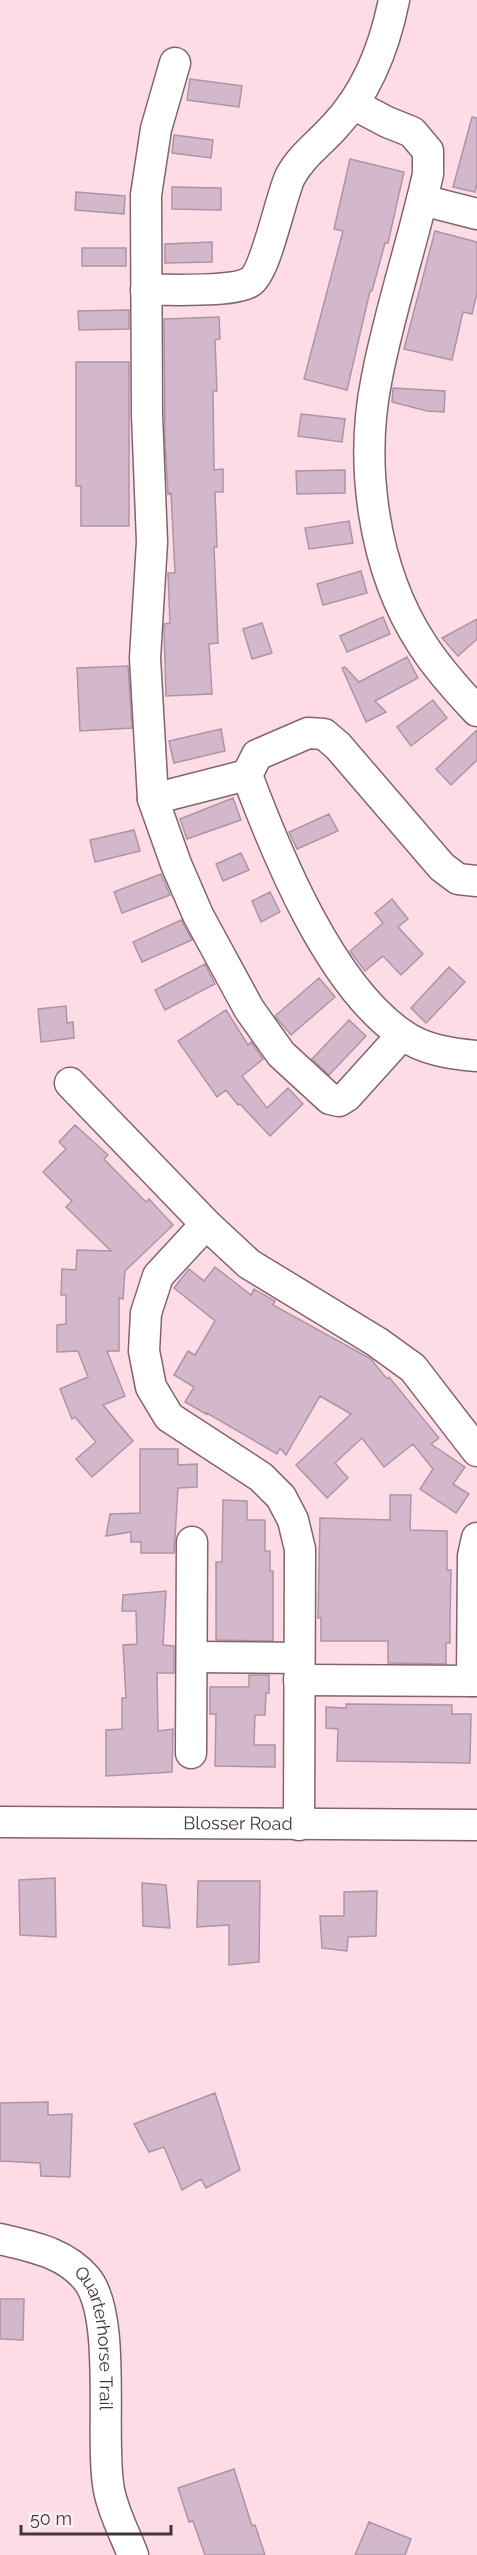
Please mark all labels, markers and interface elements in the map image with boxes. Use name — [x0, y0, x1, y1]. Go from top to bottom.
street label: Blosser Road — [183, 1812, 293, 1834]
street label: Quarterhorse Trail — [70, 2261, 117, 2411]
scale bar — [21, 2498, 171, 2536]
text: 50 m — [30, 2508, 72, 2529]

